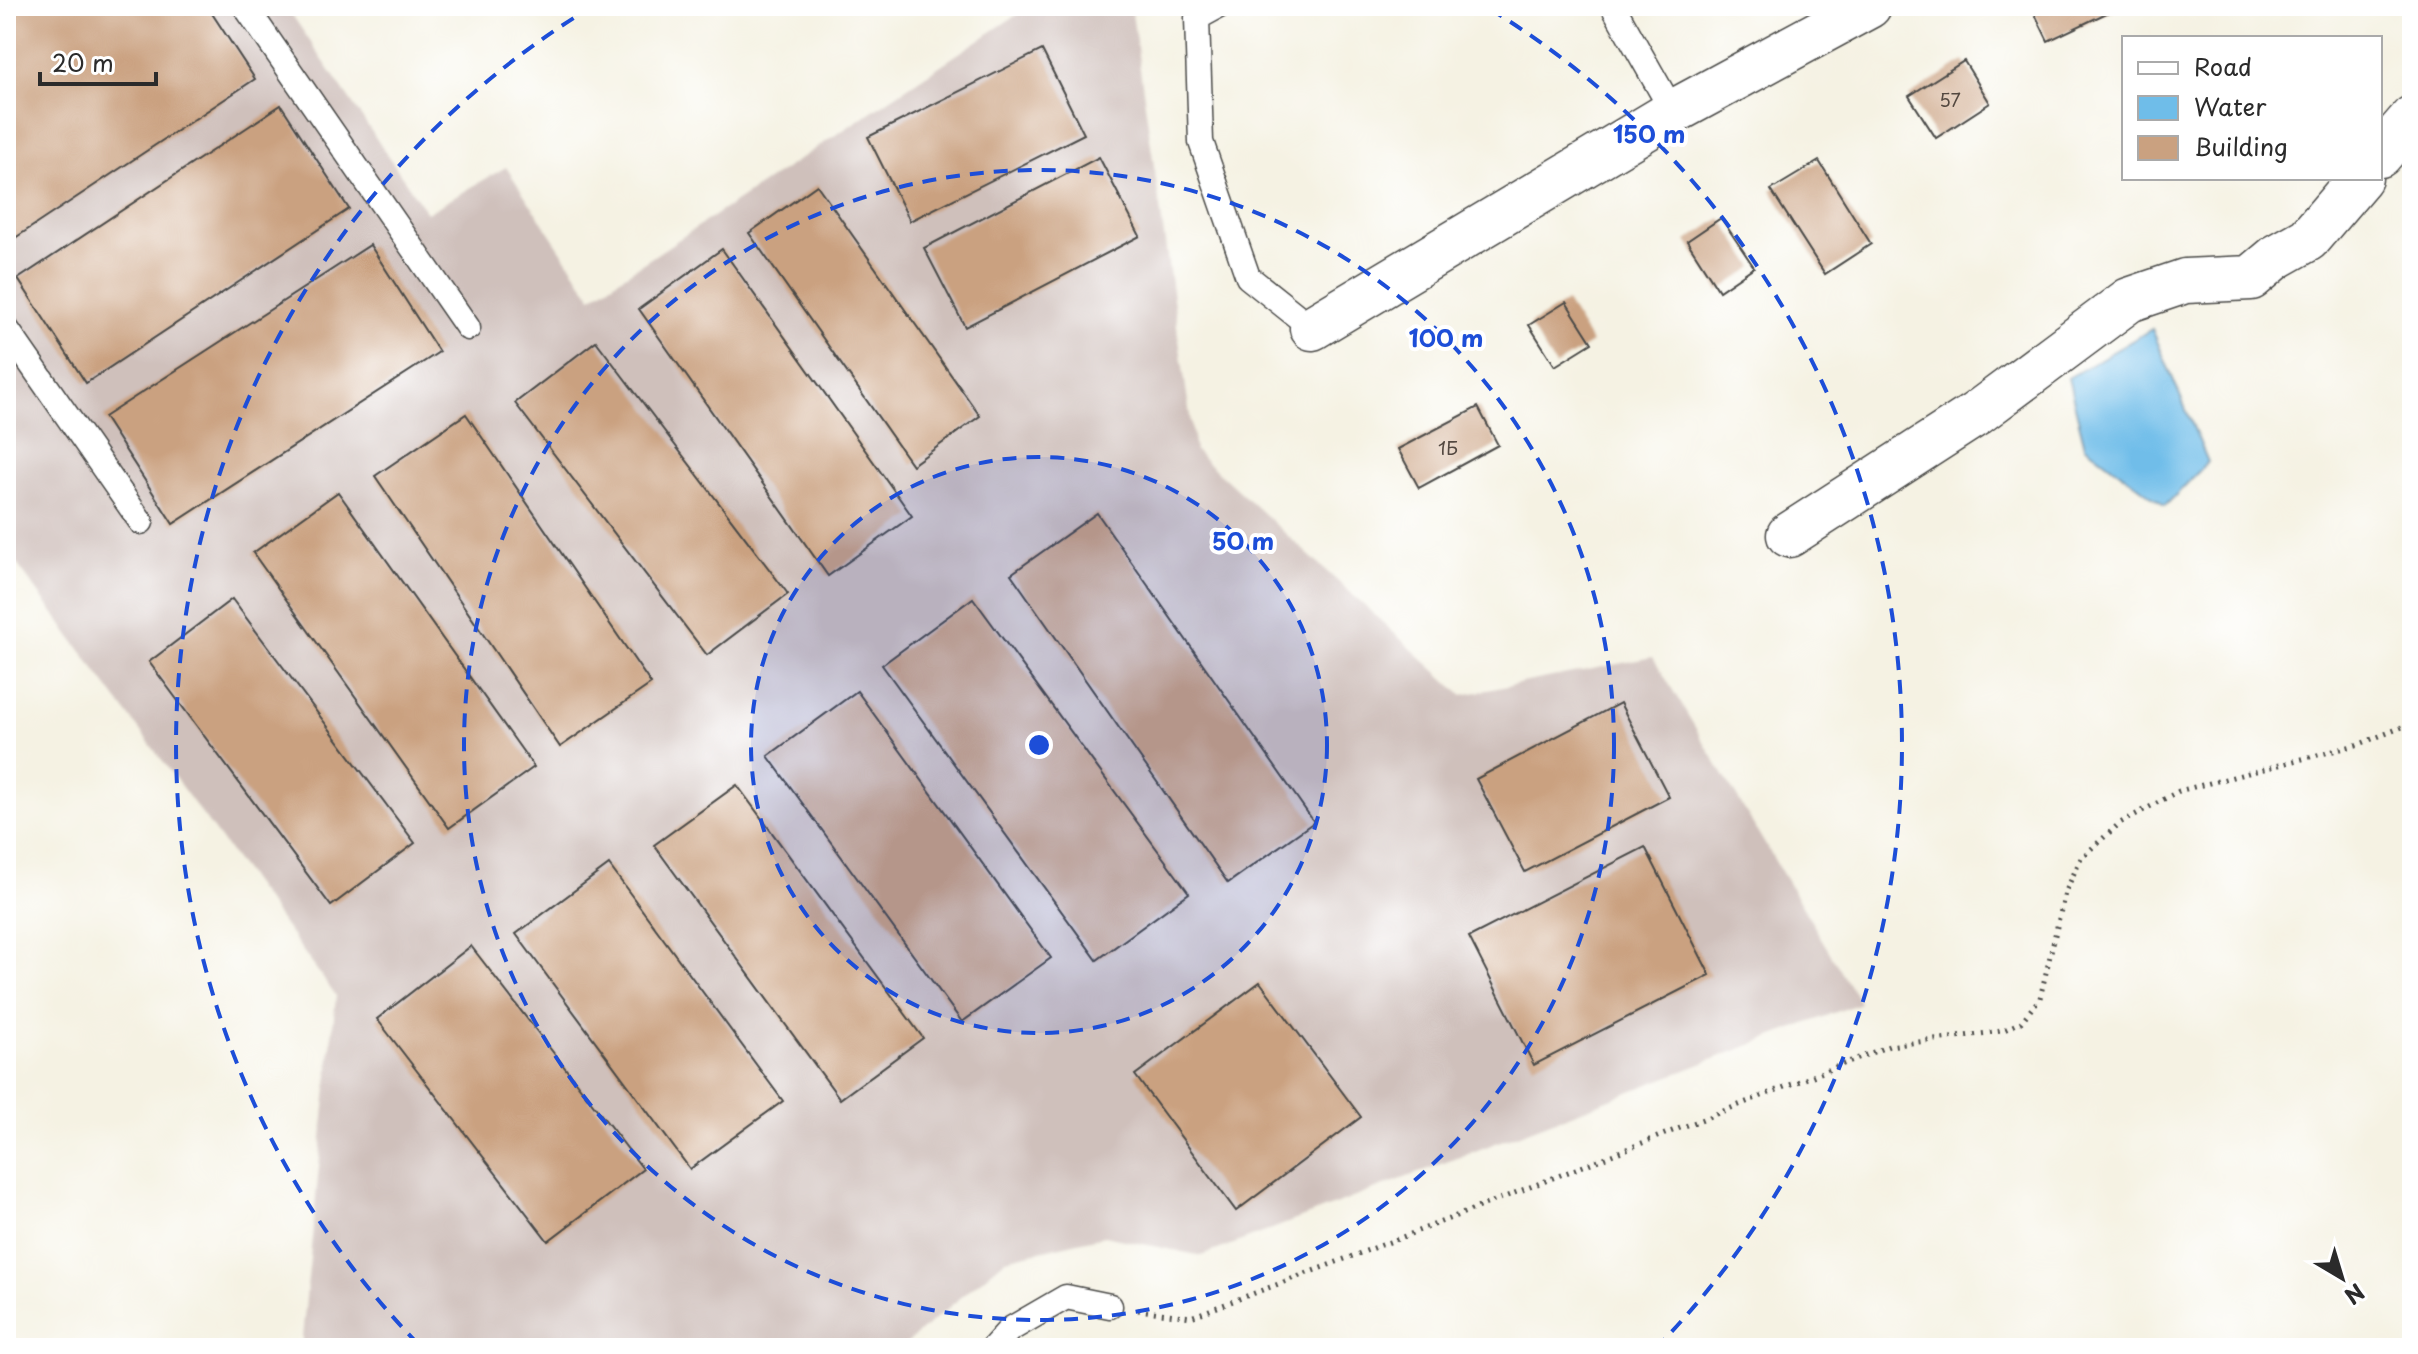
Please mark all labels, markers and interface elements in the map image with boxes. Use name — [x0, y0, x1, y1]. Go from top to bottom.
scale bar — [40, 36, 156, 86]
legend — [2122, 36, 2382, 180]
text: 20 m — [52, 44, 114, 80]
text: Road — [2194, 48, 2252, 84]
house number: 57 — [1939, 86, 1961, 113]
text: Water — [2194, 88, 2267, 124]
text: 150 m — [1613, 115, 1685, 151]
text: Building — [2194, 128, 2288, 164]
text: 100 m — [1409, 319, 1483, 355]
house number: 1Б — [1438, 434, 1458, 461]
text: 50 m — [1212, 522, 1274, 558]
centre of rings — [1025, 731, 1053, 759]
north arrow — [2302, 1238, 2382, 1318]
text: N — [2338, 1277, 2372, 1313]

